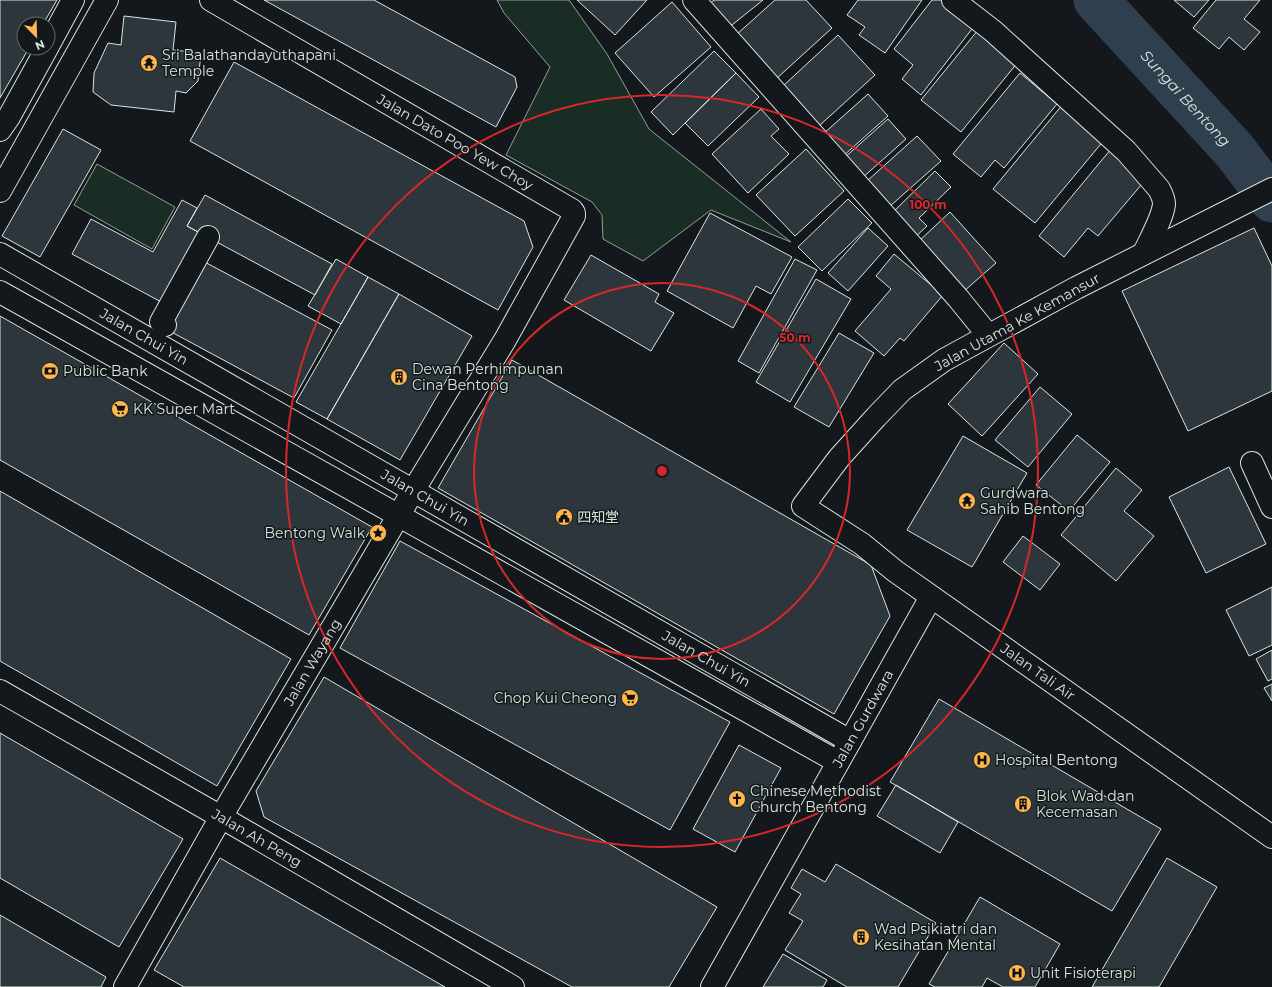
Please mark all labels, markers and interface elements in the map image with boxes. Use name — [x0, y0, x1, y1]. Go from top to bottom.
north arrow — [16, 16, 56, 56]
text: N — [33, 37, 47, 53]
place label: Sri Balathandayuthapani Temple — [162, 46, 336, 80]
water label: Sungai Bentong — [1137, 46, 1235, 150]
temple icon: Sri Balathandayuthapani Temple — [139, 53, 159, 73]
street label: Jalan Dato Poo Yew Choy — [373, 89, 537, 194]
text: 100 m — [910, 197, 946, 212]
street label: Jalan Utama Ke Kemansur — [930, 269, 1103, 375]
street label: Jalan Chui Yin — [96, 304, 191, 369]
text: 50 m — [779, 330, 811, 345]
place label: Dewan Perhimpunan Cina Bentong — [412, 360, 563, 394]
bank icon: Public Bank — [40, 361, 60, 381]
place label: Public Bank — [63, 362, 148, 380]
building icon: Dewan Perhimpunan Cina Bentong — [389, 367, 409, 387]
supermarket icon: KK Super Mart — [110, 399, 130, 419]
place label: KK Super Mart — [133, 400, 235, 418]
centre of rings — [655, 464, 669, 478]
street label: Jalan Chui Yin — [377, 465, 472, 530]
place label: Gurdwara Sahib Bentong — [980, 484, 1085, 518]
temple icon: Gurdwara Sahib Bentong — [957, 491, 977, 511]
public building icon: 四知堂 — [554, 507, 574, 527]
place label: 四知堂 — [577, 508, 619, 526]
place icon: Bentong Walk — [368, 523, 388, 543]
place label: Bentong Walk — [264, 524, 366, 542]
street label: Jalan Wayang — [279, 615, 345, 710]
street label: Jalan Chui Yin — [658, 626, 754, 691]
street label: Jalan Tali Air — [996, 639, 1079, 705]
street label: Jalan Gurdwara — [828, 666, 897, 771]
supermarket icon: Chop Kui Cheong — [620, 688, 640, 708]
place label: Chop Kui Cheong — [493, 689, 617, 707]
hospital icon: Hospital Bentong — [972, 750, 992, 770]
place label: Hospital Bentong — [995, 751, 1118, 769]
place label: Chinese Methodist Church Bentong — [750, 782, 882, 816]
place label: Blok Wad dan Kecemasan — [1036, 787, 1135, 821]
church icon: Chinese Methodist Church Bentong — [727, 789, 747, 809]
building icon: Blok Wad dan Kecemasan — [1013, 794, 1033, 814]
street label: Jalan Ah Peng — [208, 804, 305, 871]
place label: Wad Psikiatri dan Kesihatan Mental — [874, 920, 997, 954]
building icon: Wad Psikiatri dan Kesihatan Mental — [851, 927, 871, 947]
hospital icon: Unit Fisioterapi — [1007, 963, 1027, 983]
place label: Unit Fisioterapi — [1030, 964, 1136, 982]

